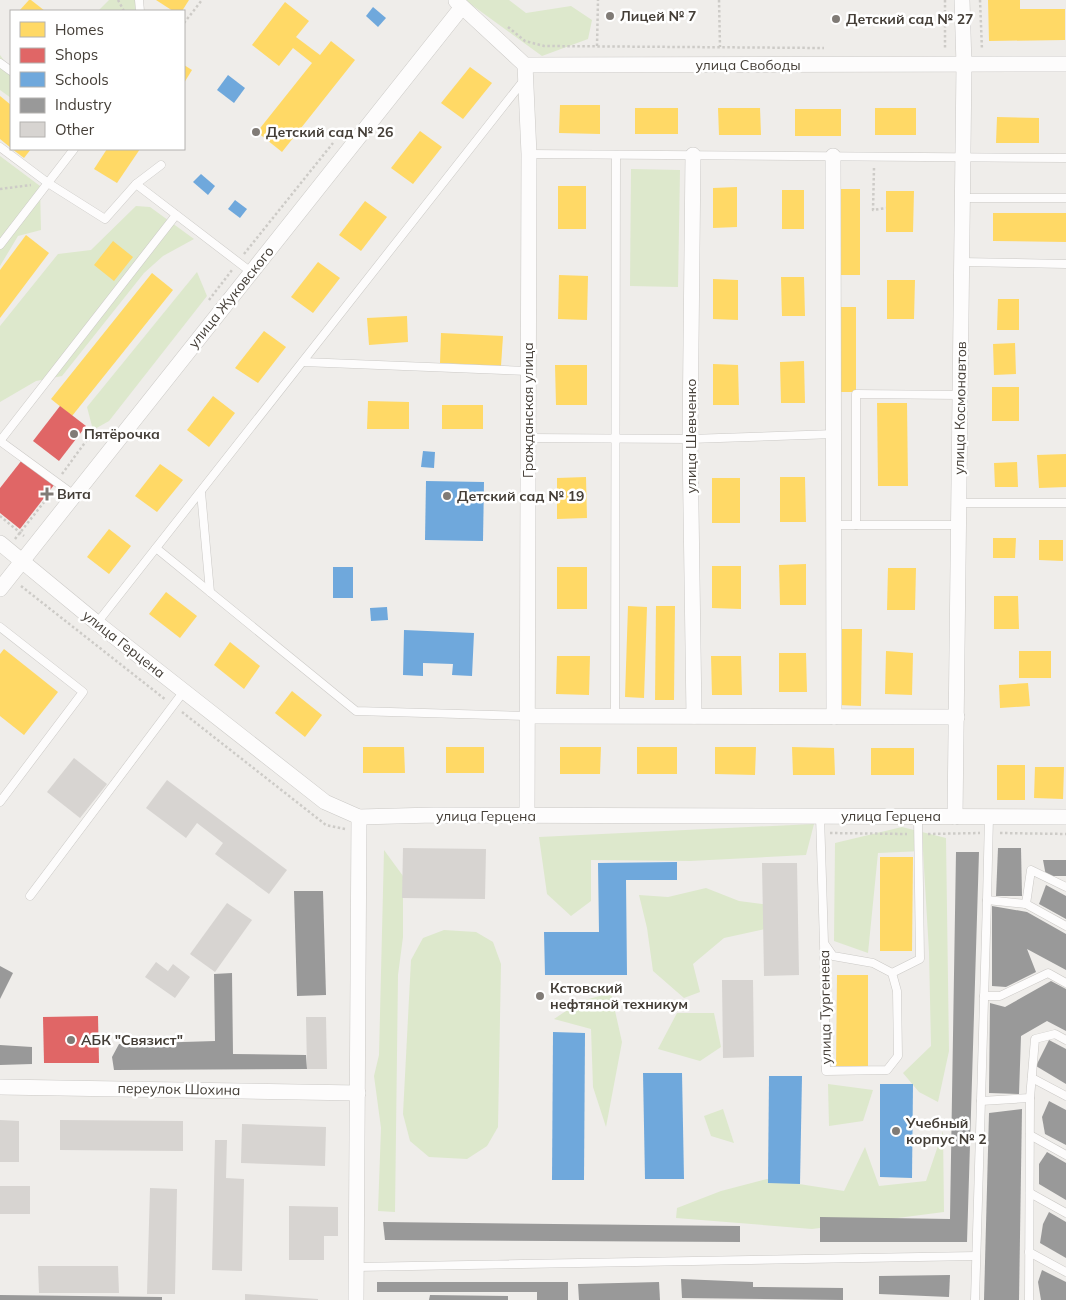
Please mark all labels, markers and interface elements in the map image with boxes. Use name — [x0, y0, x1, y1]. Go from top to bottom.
place label: Лицей № 7 — [620, 7, 696, 25]
legend — [10, 10, 185, 150]
marker: Лицей № 7 — [604, 10, 616, 22]
place label: Детский сад № 27 — [846, 10, 973, 28]
marker: Детский сад № 27 — [830, 13, 842, 25]
text: Homes — [55, 20, 104, 39]
text: Shops — [55, 45, 98, 64]
street label: улица Свободы — [695, 56, 801, 74]
text: Schools — [55, 70, 109, 89]
text: Industry — [55, 95, 112, 114]
text: Other — [55, 120, 95, 139]
place label: Детский сад № 26 — [266, 123, 393, 141]
marker: Детский сад № 26 — [250, 126, 262, 138]
street label: улица Жуковского — [184, 242, 278, 352]
street label: улица Космонавтов — [950, 341, 970, 475]
street label: Гражданская улица — [519, 342, 537, 478]
street label: улица Шевченко — [682, 379, 700, 493]
place label: Пятёрочка — [84, 425, 160, 443]
marker: Пятёрочка — [68, 428, 80, 440]
place label: Вита — [57, 485, 91, 503]
place label: Детский сад № 19 — [457, 487, 584, 505]
marker: Вита — [41, 488, 53, 500]
marker: Детский сад № 19 — [441, 490, 453, 502]
street label: улица Герцена — [79, 606, 169, 682]
street label: улица Герцена — [436, 807, 536, 825]
street label: улица Герцена — [841, 807, 941, 825]
street label: улица Тургенева — [815, 950, 835, 1064]
place label: Кстовский нефтяной техникум — [550, 979, 688, 1013]
marker: Кстовский нефтяной техникум — [534, 990, 546, 1002]
place label: АБК "Связист" — [81, 1031, 183, 1049]
marker: АБК "Связист" — [65, 1034, 77, 1046]
street label: переулок Шохина — [117, 1079, 241, 1099]
place label: Учебный корпус № 2 — [905, 1114, 987, 1148]
marker: Учебный корпус № 2 — [890, 1125, 902, 1137]

